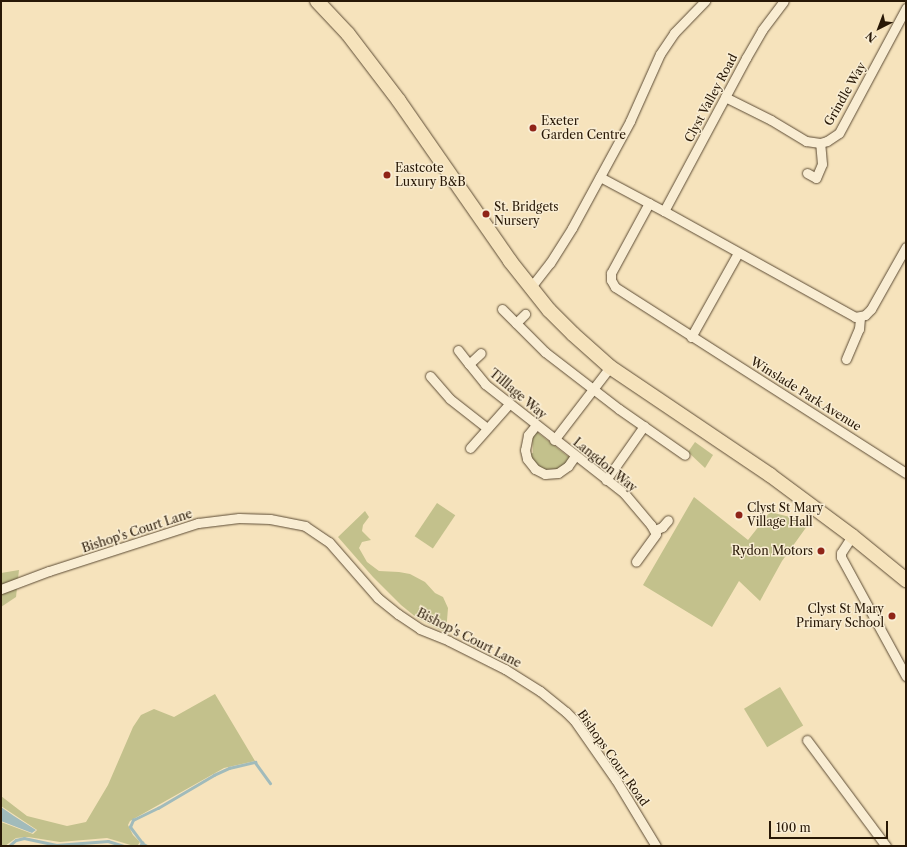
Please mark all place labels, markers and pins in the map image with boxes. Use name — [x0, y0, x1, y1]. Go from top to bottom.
place label: Exeter Garden Centre — [541, 114, 626, 142]
marker: Exeter Garden Centre — [528, 123, 538, 133]
place label: Eastcote Luxury B&B — [395, 161, 466, 189]
marker: Eastcote Luxury B&B — [382, 170, 392, 180]
place label: St. Bridgets Nursery — [494, 200, 559, 228]
marker: St. Bridgets Nursery — [481, 209, 491, 219]
place label: Clyst St Mary Village Hall — [747, 501, 823, 529]
marker: Clyst St Mary Village Hall — [734, 510, 744, 520]
place label: Rydon Motors — [732, 544, 813, 558]
marker: Rydon Motors — [816, 546, 826, 556]
place label: Clyst St Mary Primary School — [796, 602, 884, 630]
marker: Clyst St Mary Primary School — [887, 611, 897, 621]

